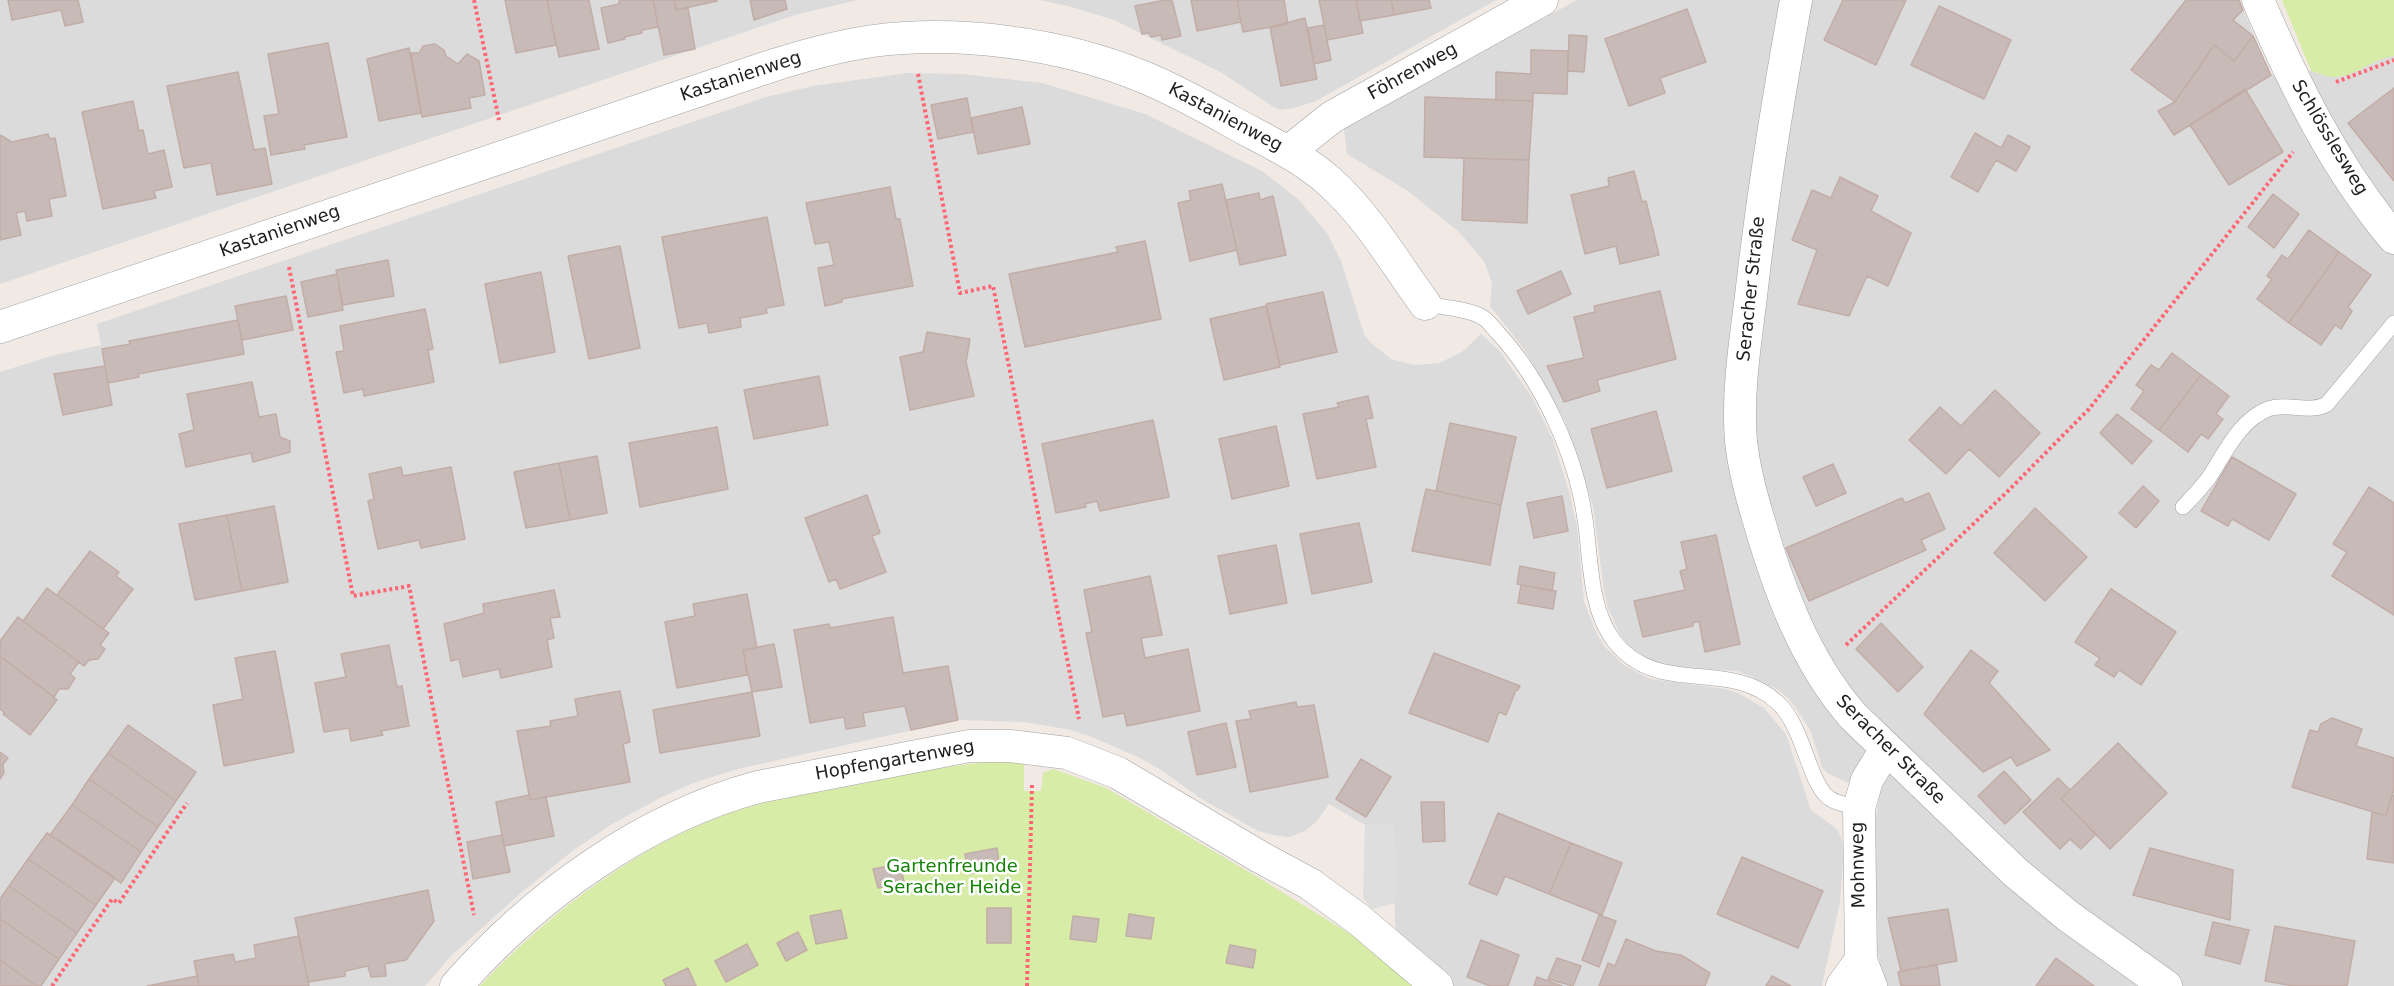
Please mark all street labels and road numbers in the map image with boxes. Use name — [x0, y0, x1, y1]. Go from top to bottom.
street label: Föhrenweg — [1365, 39, 1461, 105]
street label: Kastanienweg — [678, 47, 804, 107]
street label: Schlösslesweg — [2286, 77, 2372, 199]
street label: Kastanienweg — [1164, 79, 1286, 157]
street label: Kastanienweg — [217, 201, 343, 263]
street label: Seracher Straße — [1734, 215, 1770, 363]
street label: Seracher Straße — [1831, 691, 1949, 809]
street label: Hopfengartenweg — [814, 736, 976, 786]
street label: Mohnweg — [1847, 822, 1871, 908]

